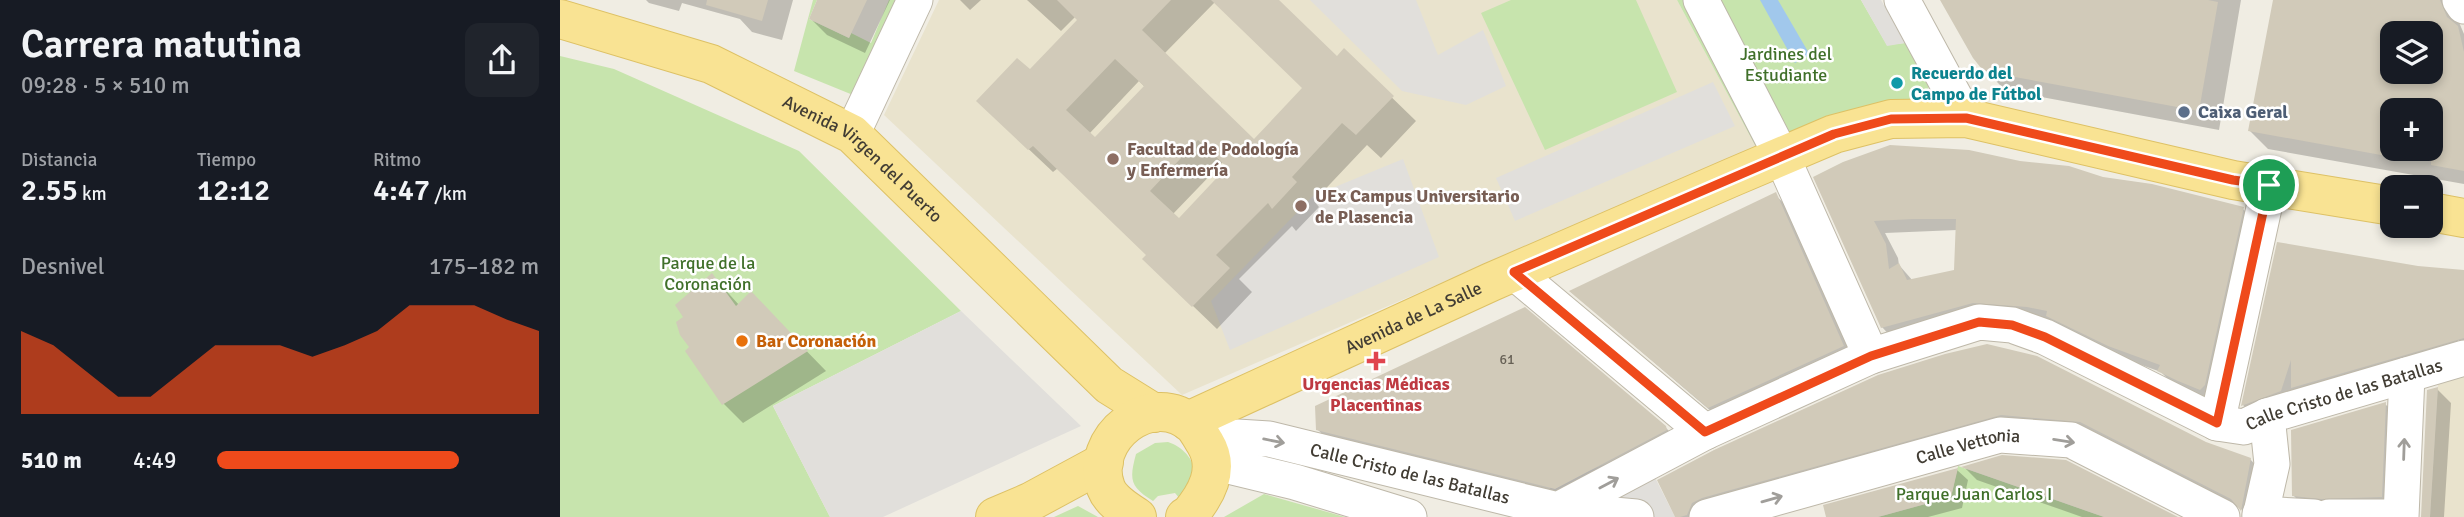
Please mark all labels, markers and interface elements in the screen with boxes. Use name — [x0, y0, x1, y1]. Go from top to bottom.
text: Carrera matutina — [21, 21, 302, 68]
map controls — [2380, 21, 2443, 238]
button: layers — [2380, 21, 2443, 84]
button: share — [465, 23, 539, 97]
park label: Jardines del Estudiante — [1740, 43, 1832, 86]
place label: Recuerdo del Campo de Fútbol — [1911, 62, 2042, 105]
text: 09:28 · 5 × 510 m — [21, 71, 190, 100]
marker: Recuerdo del Campo de Fútbol — [1889, 75, 1905, 91]
street label: Avenida Virgen del Puerto — [779, 90, 947, 227]
button: + — [2380, 98, 2443, 161]
place label: Caixa Geral — [2198, 101, 2288, 123]
marker: Caixa Geral — [2176, 104, 2192, 120]
place label: Facultad de Podología y Enfermería — [1126, 138, 1299, 181]
text: Distancia — [21, 148, 97, 172]
text: Tiempo — [197, 148, 256, 172]
text: Ritmo — [373, 148, 421, 172]
marker: Facultad de Podología y Enfermería — [1105, 151, 1121, 167]
pin — [2239, 155, 2299, 215]
icon: arrive — [2250, 166, 2288, 204]
text: 2.55 — [21, 172, 78, 209]
text: 12:12 — [197, 172, 270, 209]
text: 4:47 — [373, 172, 430, 209]
button: − — [2380, 175, 2443, 238]
text: km — [78, 182, 107, 206]
text: /km — [430, 182, 467, 206]
place label: UEx Campus Universitario de Plasencia — [1315, 185, 1520, 228]
marker: UEx Campus Universitario de Plasencia — [1293, 198, 1309, 214]
text: Desnivel — [21, 252, 104, 281]
text: 175–182 m — [429, 252, 539, 281]
park label: Parque de la Coronación — [661, 252, 755, 295]
street label: Avenida de La Salle — [1341, 277, 1485, 359]
place label: Bar Coronación — [756, 330, 876, 352]
marker: Bar Coronación — [734, 333, 750, 349]
marker: Urgencias Médicas Placentinas — [1366, 351, 1386, 371]
house number: 61 — [1499, 351, 1515, 368]
street label: Calle Cristo de las Batallas — [2242, 354, 2445, 436]
place label: Urgencias Médicas Placentinas — [1302, 373, 1450, 416]
street label: Calle Vettonia — [1913, 424, 2021, 469]
one-way arrow — [1262, 434, 1285, 448]
one-way arrow — [2052, 435, 2075, 448]
street label: Calle Cristo de las Batallas — [1308, 438, 1512, 509]
one-way arrow — [2397, 438, 2410, 461]
text: 510 m — [21, 446, 82, 475]
text: 4:49 — [133, 446, 176, 475]
one-way arrow — [1598, 476, 1619, 490]
park label: Parque Juan Carlos I — [1896, 483, 2052, 505]
one-way arrow — [1761, 491, 1783, 504]

